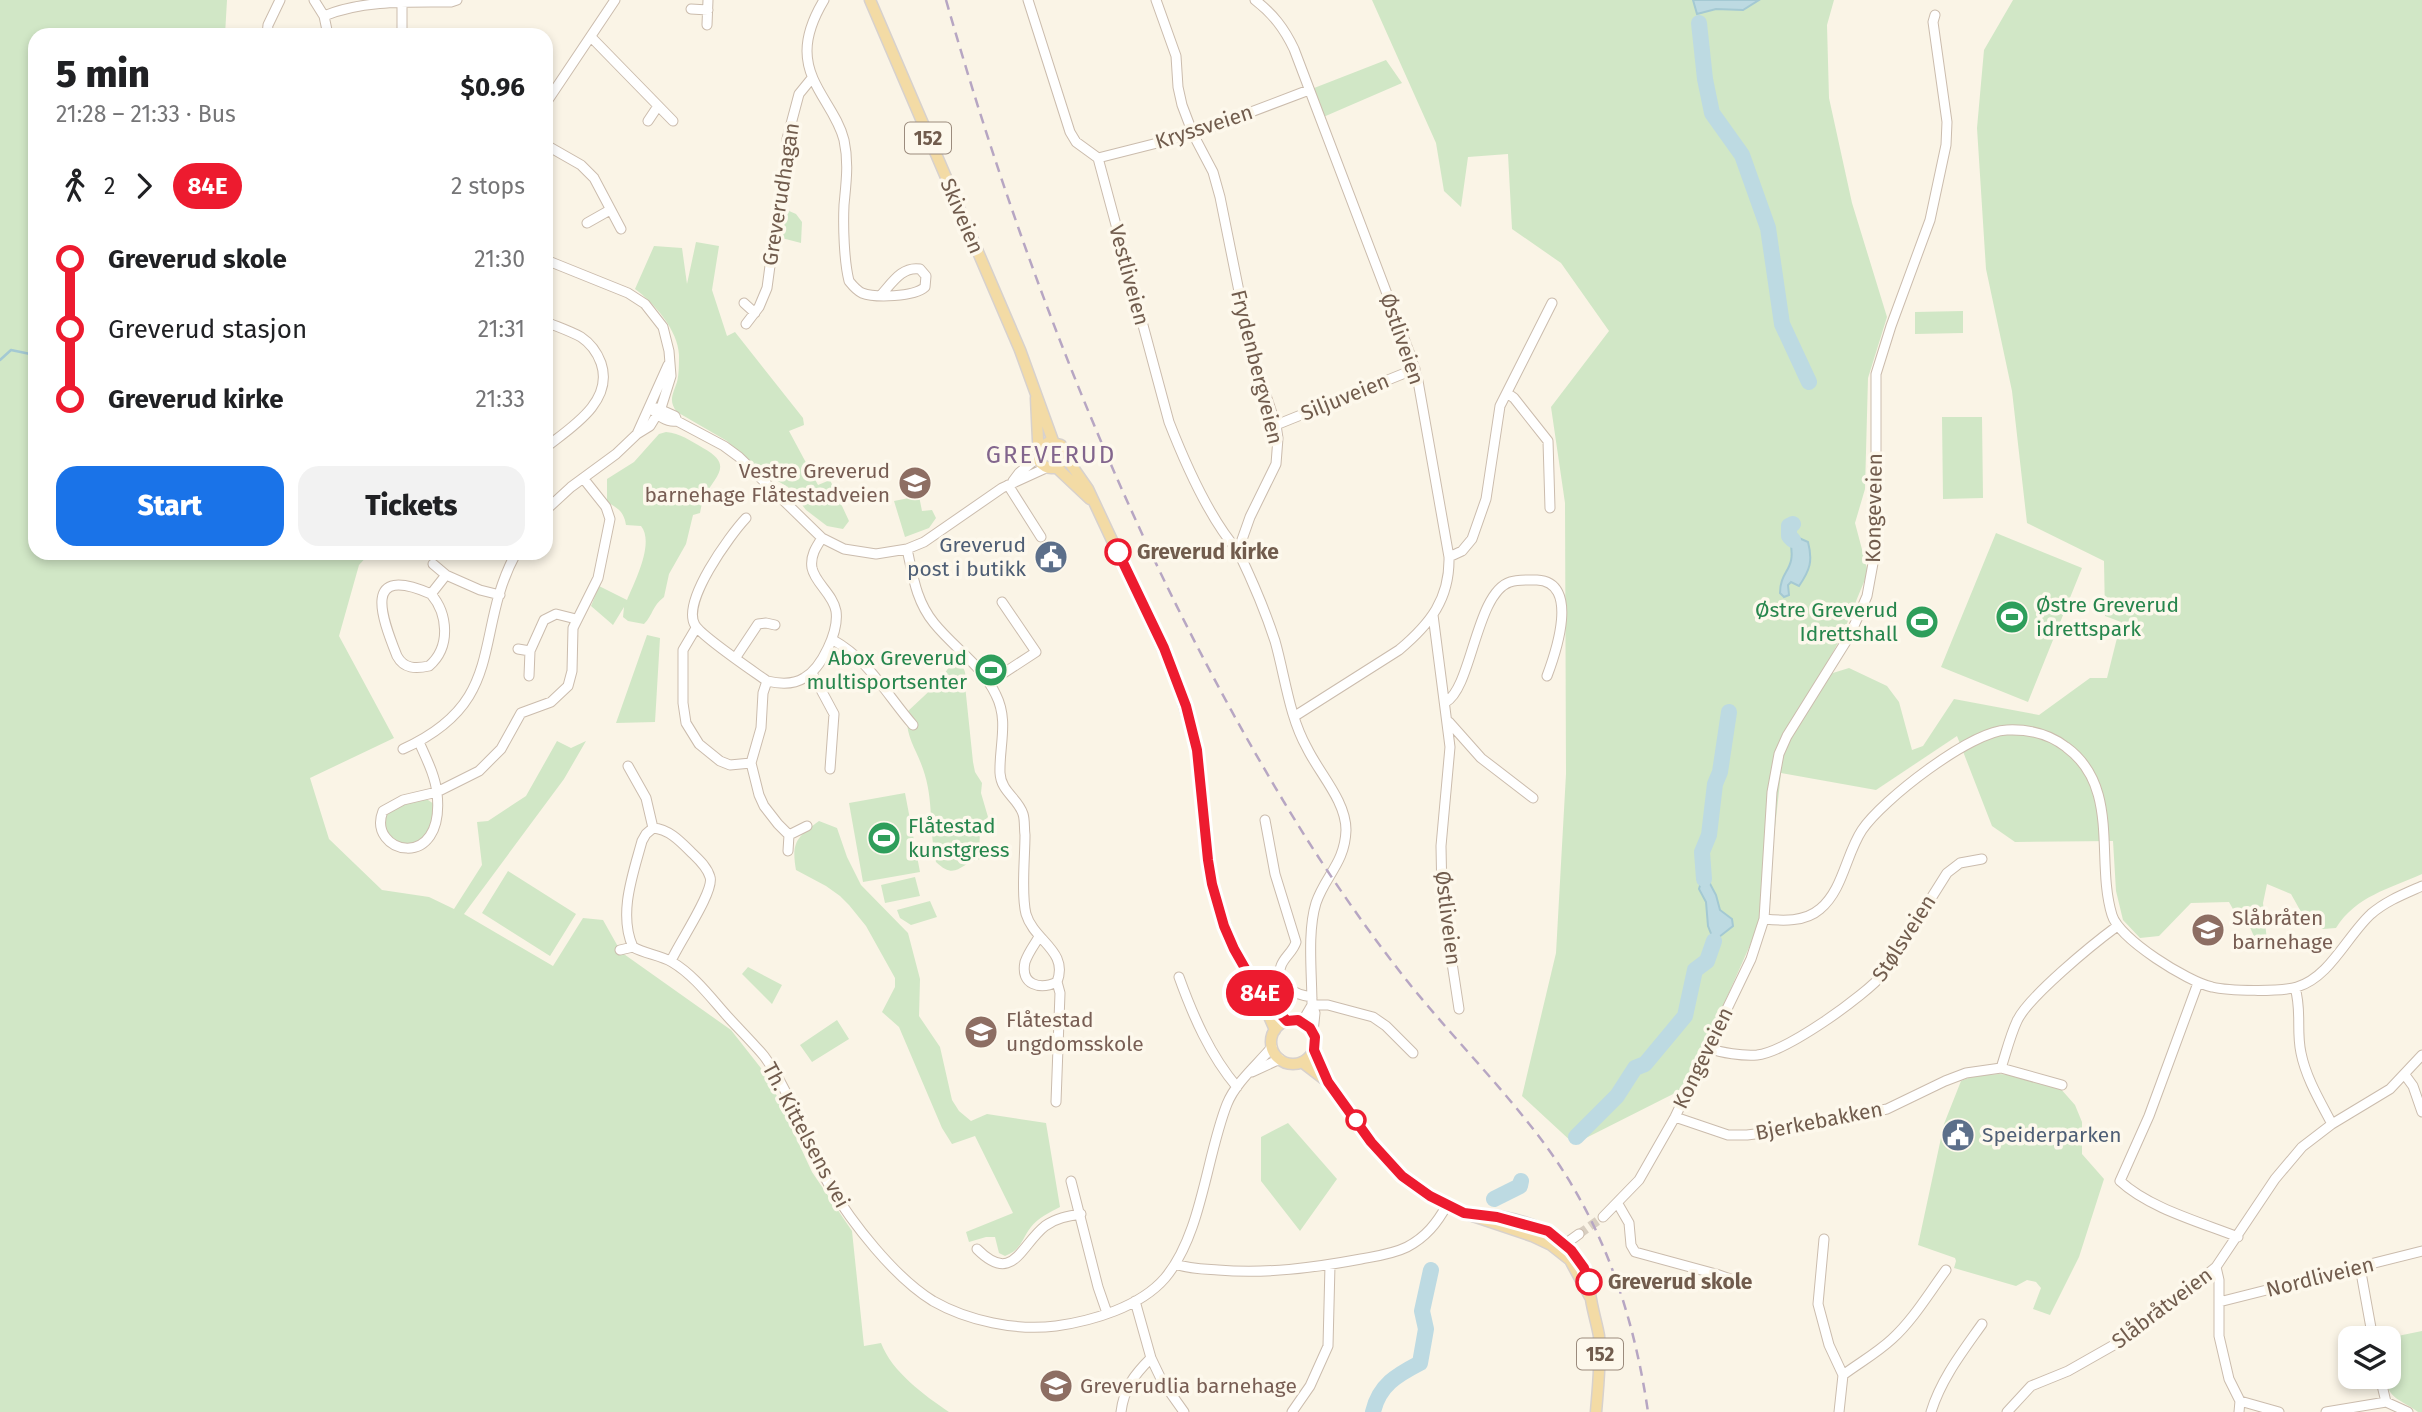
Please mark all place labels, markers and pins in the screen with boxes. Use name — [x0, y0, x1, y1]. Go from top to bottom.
place label: Vestre Greverud barnehage Flåtestadveien — [644, 458, 890, 508]
school or university icon: Vestre Greverud barnehage Flåtestadveien — [896, 464, 934, 502]
place label: Greverud post i butikk — [907, 532, 1026, 582]
public building icon: Greverud post i butikk — [1032, 538, 1070, 576]
marker: Greverud kirke — [1105, 539, 1131, 565]
place label: Greverud kirke — [1137, 539, 1279, 565]
place label: Østre Greverud idrettspark — [2036, 592, 2179, 642]
place label: Østre Greverud Idrettshall — [1755, 597, 1898, 647]
sports icon: Østre Greverud idrettspark — [1993, 598, 2031, 636]
sports icon: Østre Greverud Idrettshall — [1903, 603, 1941, 641]
place label: Abox Greverud multisportsenter — [807, 645, 967, 695]
sports icon: Abox Greverud multisportsenter — [972, 651, 1010, 689]
place label: Flåtestad kunstgress — [908, 813, 1010, 863]
sports icon: Flåtestad kunstgress — [865, 819, 903, 857]
place label: Slåbråten barnehage — [2232, 905, 2333, 955]
school or university icon: Slåbråten barnehage — [2189, 911, 2227, 949]
place label: Flåtestad ungdomsskole — [1006, 1007, 1144, 1057]
school or university icon: Flåtestad ungdomsskole — [962, 1013, 1000, 1051]
unlabelled marker — [1346, 1110, 1366, 1130]
public building icon: Speiderparken — [1939, 1116, 1977, 1154]
place label: Speiderparken — [1982, 1122, 2122, 1148]
marker: Greverud skole — [1576, 1269, 1602, 1295]
place label: Greverud skole — [1608, 1269, 1753, 1295]
school or university icon: Greverudlia barnehage — [1037, 1367, 1075, 1405]
place label: Greverudlia barnehage — [1080, 1373, 1297, 1399]

